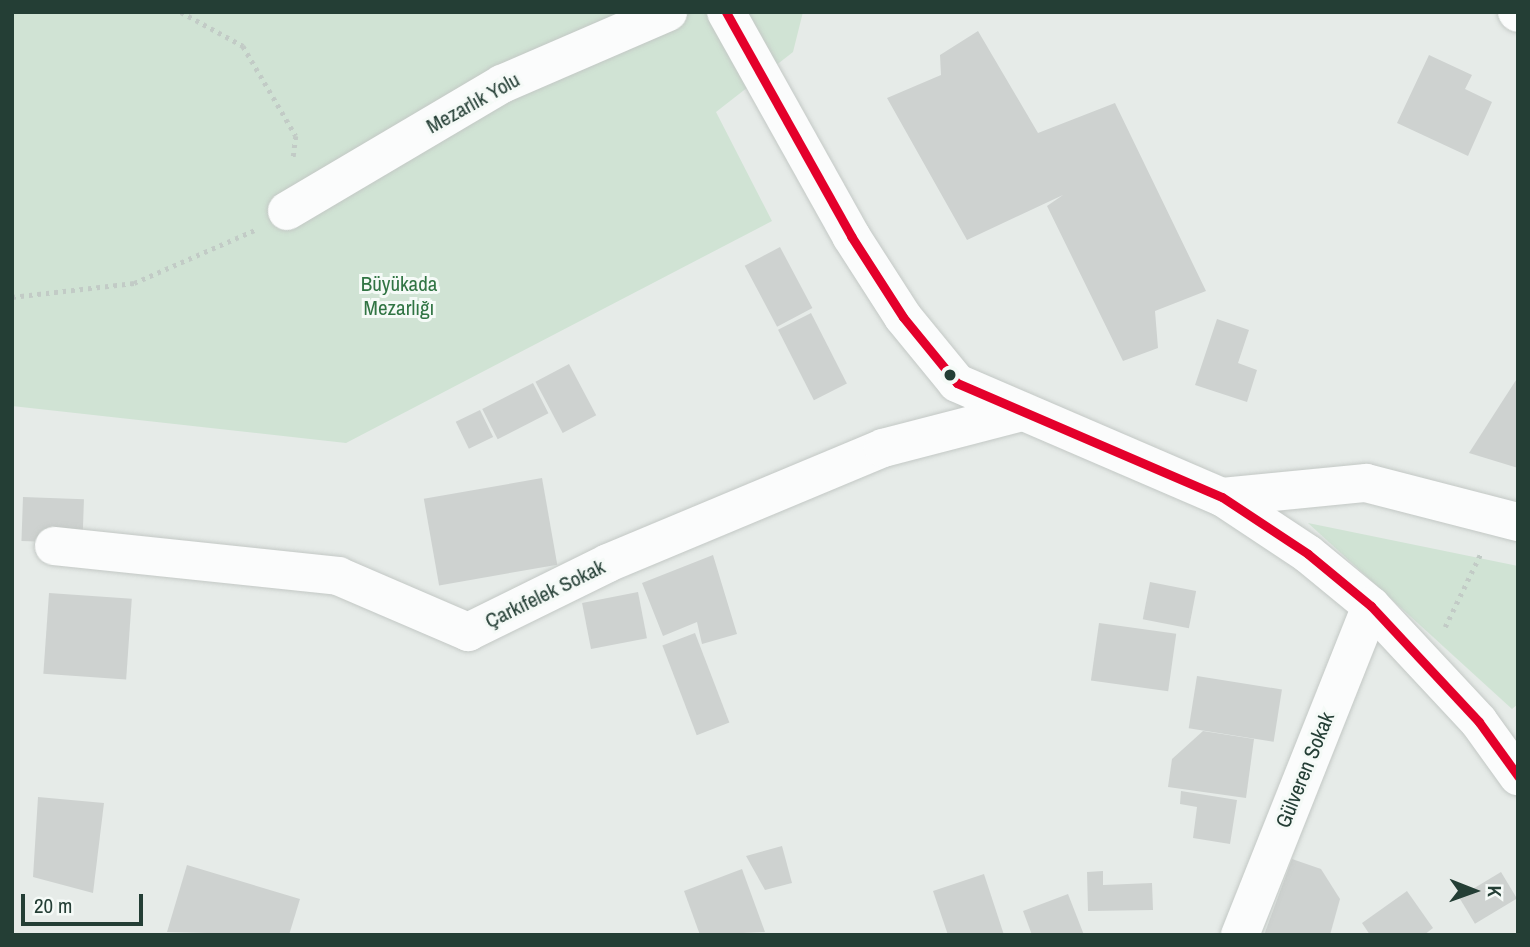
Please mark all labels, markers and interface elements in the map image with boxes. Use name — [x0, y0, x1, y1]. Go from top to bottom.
street label: Mezarlık Yolu — [422, 67, 524, 139]
park label: Büyükada Mezarlığı — [361, 271, 437, 321]
unlabelled marker — [943, 368, 957, 382]
street label: Çarkıfelek Sokak — [481, 554, 609, 634]
street label: Gülveren Sokak — [1270, 708, 1340, 832]
north arrow — [1439, 856, 1509, 926]
scale bar — [24, 880, 147, 924]
text: K — [1482, 886, 1508, 897]
text: 20 m — [34, 891, 72, 920]

